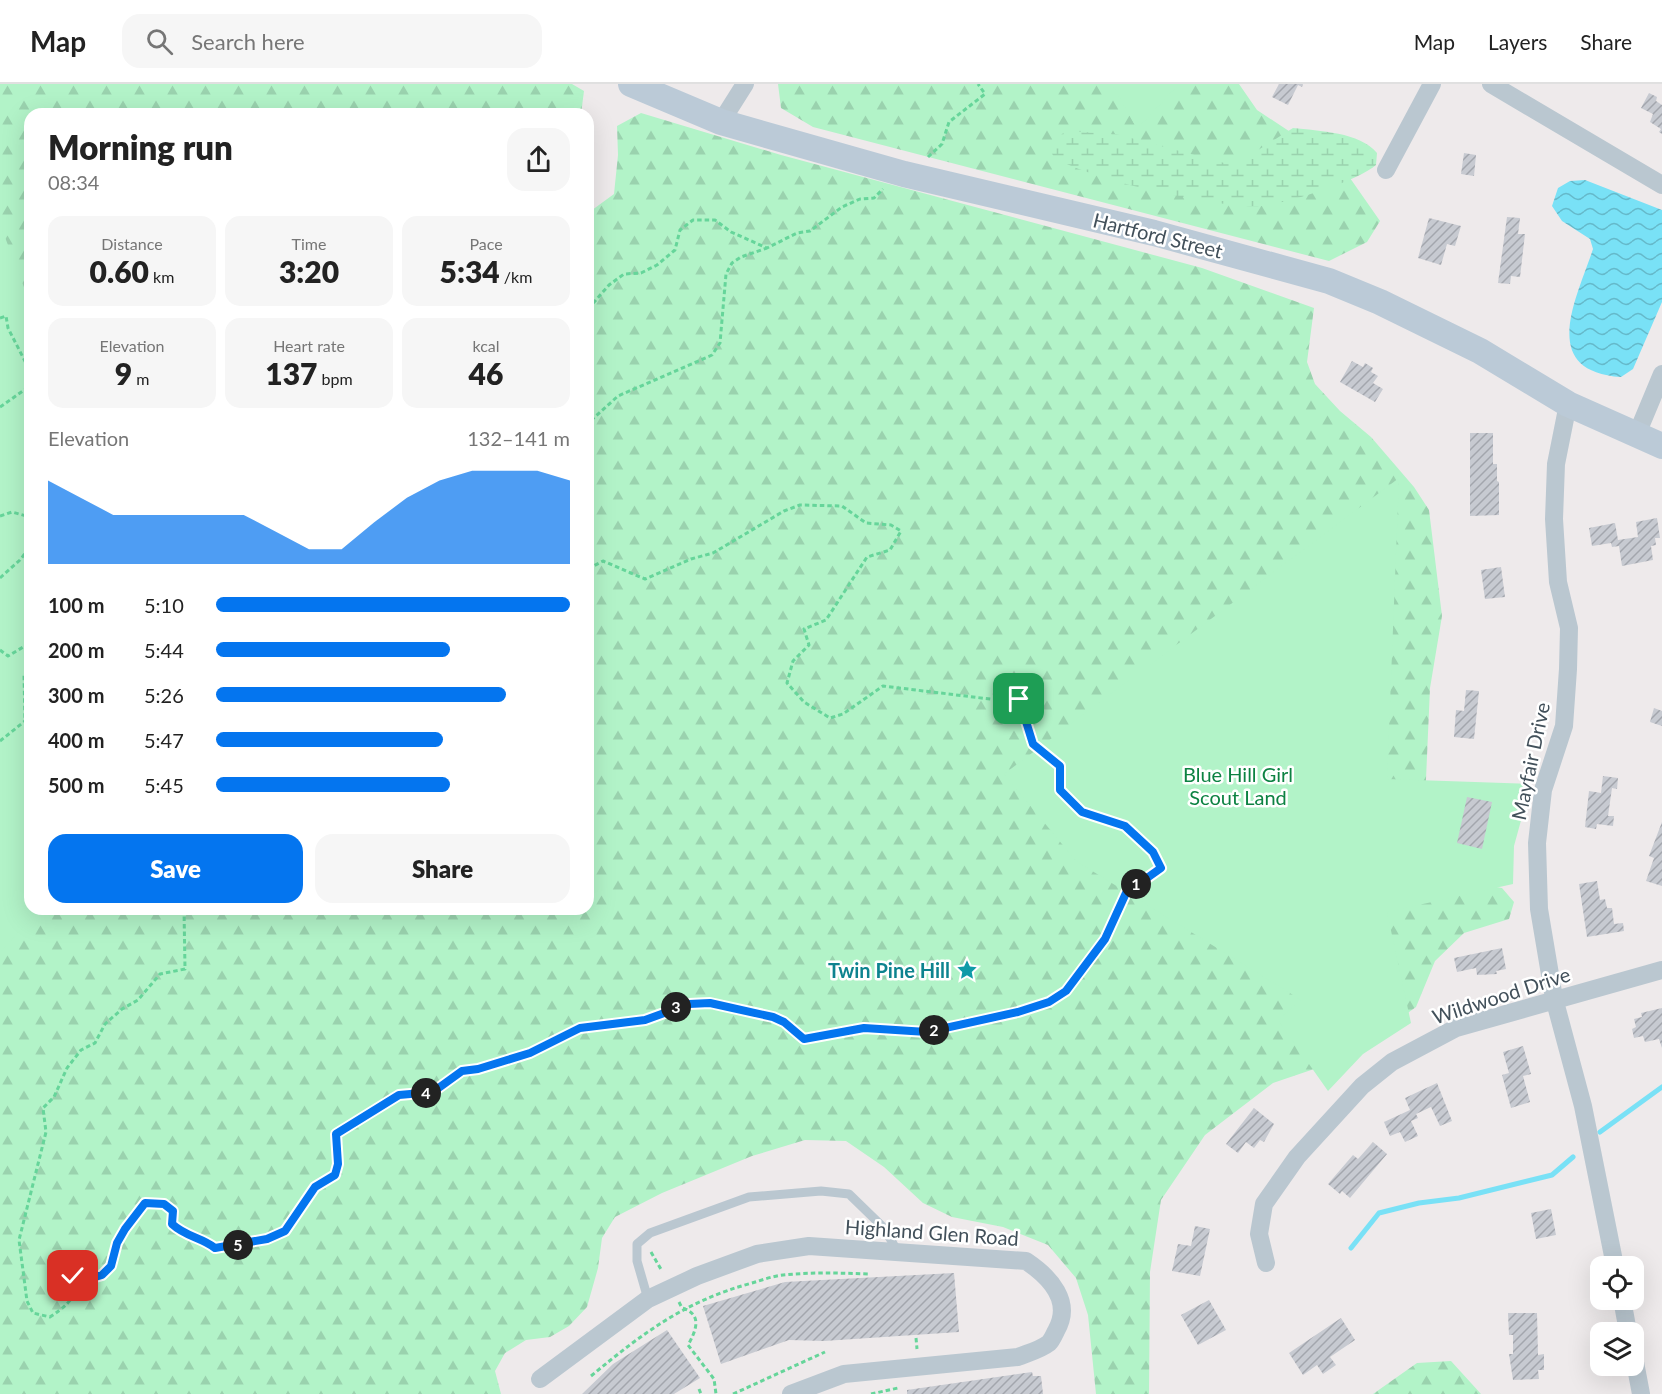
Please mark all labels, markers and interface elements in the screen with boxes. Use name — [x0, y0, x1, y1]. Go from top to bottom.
search box — [122, 14, 542, 68]
text: Map — [30, 24, 86, 58]
icon: search — [143, 25, 176, 58]
text: Search here — [191, 28, 305, 55]
text: Map — [1414, 29, 1455, 54]
text: Layers — [1488, 29, 1547, 54]
text: Share — [1580, 29, 1632, 54]
text: Morning run — [48, 127, 233, 167]
button: share — [507, 128, 570, 191]
text: 08:34 — [48, 170, 99, 194]
street label: Hartford Street — [1091, 207, 1225, 263]
text: Distance — [101, 234, 163, 253]
text: Time — [292, 234, 326, 253]
text: Pace — [469, 234, 503, 253]
text: 0.60 — [90, 253, 149, 289]
text: 3:20 — [279, 253, 339, 289]
text: 5:34 — [440, 253, 500, 289]
text: km — [149, 267, 174, 286]
text: /km — [500, 267, 532, 286]
text: Elevation — [100, 336, 165, 355]
text: Heart rate — [273, 336, 345, 355]
text: kcal — [472, 336, 500, 355]
text: 9 — [115, 355, 132, 391]
text: 137 — [265, 355, 318, 391]
text: 46 — [469, 355, 503, 391]
text: m — [132, 369, 149, 388]
text: bpm — [318, 369, 353, 388]
text: Elevation — [48, 426, 129, 450]
text: 132–141 m — [467, 426, 570, 450]
text: 100 m — [48, 593, 104, 617]
text: 5:10 — [144, 593, 184, 617]
text: 200 m — [48, 638, 104, 662]
text: 5:44 — [144, 638, 184, 662]
pin — [993, 673, 1044, 724]
icon: arrive — [1002, 682, 1035, 715]
text: 300 m — [48, 683, 104, 707]
text: 5:26 — [144, 683, 184, 707]
street label: Mayfair Drive — [1506, 700, 1554, 822]
text: 400 m — [48, 728, 104, 752]
text: 5:47 — [144, 728, 184, 752]
park label: Blue Hill Girl Scout Land — [1183, 762, 1293, 809]
text: 500 m — [48, 773, 104, 797]
text: 5:45 — [144, 773, 184, 797]
button: Save — [48, 834, 303, 903]
button: Share — [315, 834, 570, 903]
pin: 1 — [1121, 869, 1151, 899]
text: 1 — [1131, 874, 1141, 893]
place label: Twin Pine Hill — [828, 958, 950, 982]
place icon: Twin Pine Hill — [955, 958, 979, 982]
street label: Wildwood Drive — [1429, 961, 1573, 1029]
pin: 3 — [661, 992, 691, 1022]
text: 3 — [671, 997, 681, 1016]
pin: 2 — [919, 1015, 949, 1045]
text: 2 — [929, 1020, 939, 1039]
pin: 4 — [411, 1078, 441, 1108]
text: 4 — [421, 1083, 431, 1102]
street label: Highland Glen Road — [844, 1214, 1020, 1250]
pin: 5 — [223, 1230, 253, 1260]
text: 5 — [233, 1235, 243, 1254]
pin — [47, 1250, 98, 1301]
map controls — [1590, 1256, 1644, 1376]
button: locate — [1590, 1256, 1644, 1310]
icon: check — [56, 1259, 89, 1292]
button: layers — [1590, 1322, 1644, 1376]

